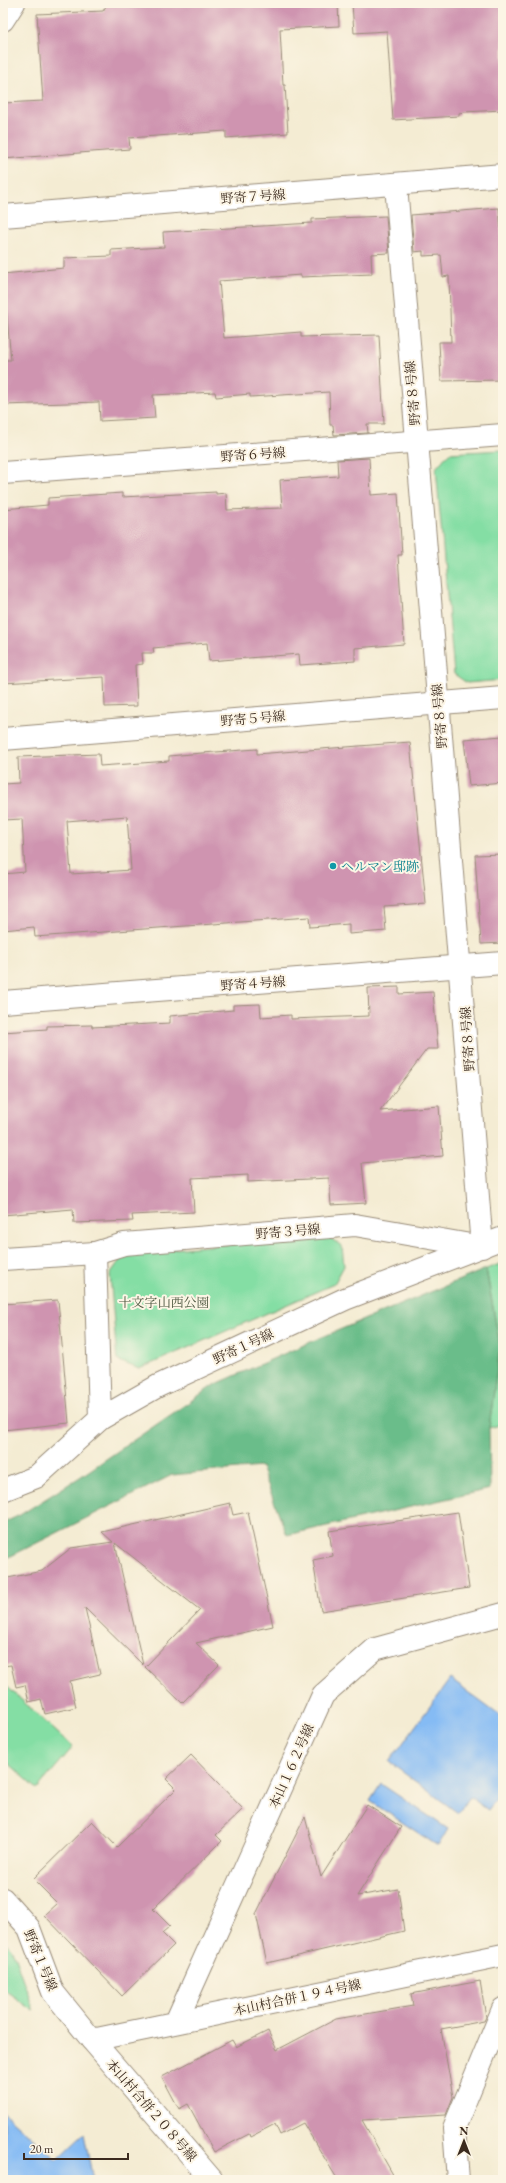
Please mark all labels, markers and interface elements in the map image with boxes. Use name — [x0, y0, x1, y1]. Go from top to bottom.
street label: 野寄７号線 — [220, 186, 286, 207]
street label: 野寄８号線 — [401, 360, 424, 426]
street label: 野寄６号線 — [220, 444, 286, 465]
street label: 野寄８号線 — [428, 683, 451, 749]
street label: 野寄５号線 — [220, 707, 286, 730]
place label: ヘルマン邸跡 — [341, 858, 419, 875]
marker: ヘルマン邸跡 — [328, 861, 338, 871]
street label: 野寄４号線 — [220, 973, 286, 994]
street label: 野寄８号線 — [457, 1006, 478, 1072]
street label: 野寄３号線 — [255, 1220, 321, 1243]
park label: 十文字山西公園 — [118, 1294, 210, 1311]
street label: 野寄１号線 — [210, 1325, 276, 1368]
street label: 本山１６２号線 — [265, 1721, 318, 1811]
street label: 野寄１号線 — [20, 1927, 61, 1993]
street label: 本山村合併１９４号線 — [232, 1976, 362, 2019]
street label: 本山村合併２０８号線 — [103, 2056, 201, 2165]
north arrow — [444, 2121, 484, 2161]
text: N — [460, 2124, 469, 2138]
scale bar — [24, 2135, 128, 2161]
text: 20 m — [30, 2141, 54, 2157]

